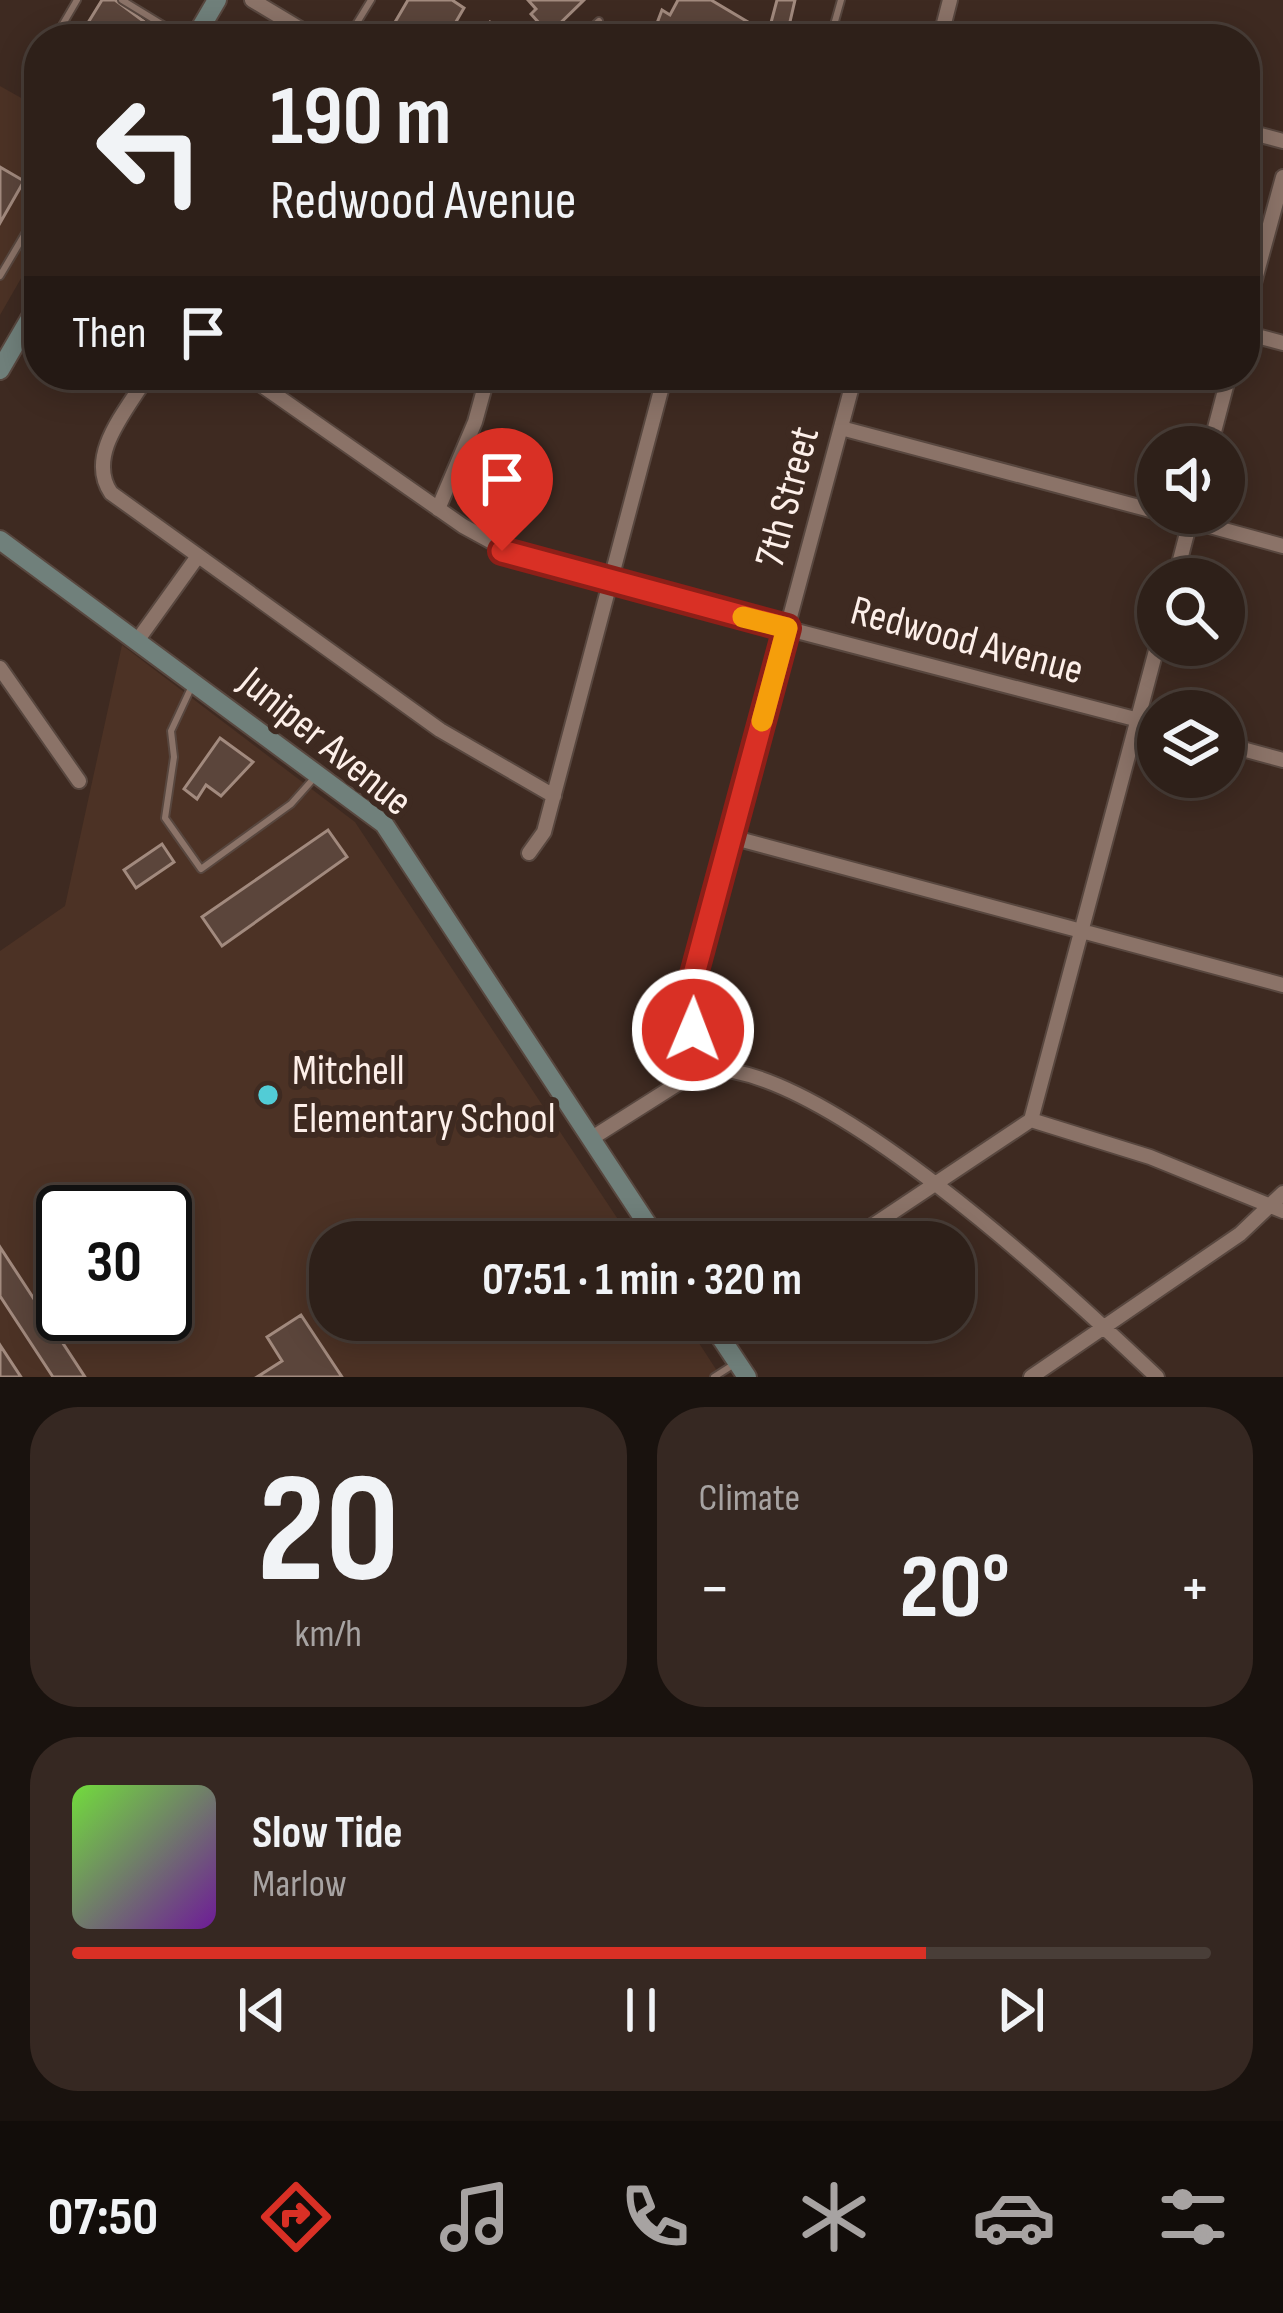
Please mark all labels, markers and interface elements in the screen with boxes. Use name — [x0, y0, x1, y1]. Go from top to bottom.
text: 190 m — [270, 67, 452, 168]
icon: left — [72, 72, 228, 228]
text: Redwood Avenue — [270, 169, 577, 234]
icon: arrive — [170, 300, 236, 366]
text: Then — [72, 306, 146, 361]
street label: 7th Street — [745, 421, 831, 573]
map controls — [1137, 426, 1245, 798]
button: sound — [1137, 426, 1245, 534]
pin — [451, 428, 553, 551]
icon: arrive — [469, 446, 535, 512]
button: search — [1137, 558, 1245, 666]
street label: Redwood Avenue — [845, 586, 1089, 696]
street label: Juniper Avenue — [227, 656, 422, 827]
button: layers — [1137, 690, 1245, 798]
position arrow — [630, 967, 756, 1093]
place label: Mitchell Elementary School — [292, 1046, 556, 1145]
marker: Mitchell Elementary School — [255, 1082, 281, 1108]
speed limit sign: 30 — [36, 1185, 192, 1341]
text: 07:51 · 1 min · 320 m — [482, 1253, 802, 1308]
text: 20 — [257, 1439, 400, 1626]
text: Climate — [699, 1475, 800, 1522]
text: 20° — [900, 1535, 1010, 1643]
text: − — [699, 1550, 731, 1629]
text: + — [1179, 1550, 1211, 1629]
text: km/h — [295, 1611, 362, 1658]
text: Slow Tide — [252, 1806, 403, 1861]
text: Marlow — [252, 1861, 347, 1908]
icon: previous — [229, 1977, 295, 2043]
icon: pause — [608, 1977, 674, 2043]
icon: next — [988, 1977, 1054, 2043]
icon: directions — [254, 2175, 338, 2259]
icon: music — [433, 2175, 517, 2259]
icon: phone — [613, 2175, 697, 2259]
icon: climate — [792, 2175, 876, 2259]
icon: car — [972, 2175, 1056, 2259]
icon: filters — [1151, 2175, 1235, 2259]
text: 07:50 — [48, 2185, 158, 2250]

